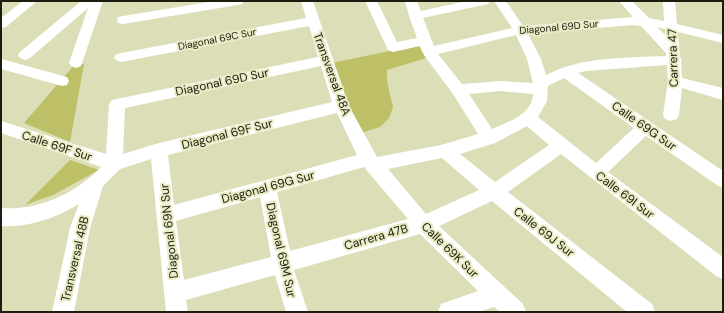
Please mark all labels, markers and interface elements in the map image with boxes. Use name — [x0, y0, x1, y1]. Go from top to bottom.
street label: Diagonal 69D Sur — [519, 17, 599, 37]
street label: Diagonal 69C Sur — [177, 25, 258, 53]
street label: Carrera 47 — [664, 29, 682, 87]
street label: Transversal 48A — [310, 30, 354, 118]
street label: Diagonal 69D Sur — [174, 64, 271, 100]
street label: Calle 69G Sur — [608, 98, 680, 155]
street label: Diagonal 69F Sur — [180, 115, 275, 153]
street label: Calle 69F Sur — [20, 127, 95, 165]
street label: Diagonal 69G Sur — [220, 167, 317, 207]
street label: Calle 69I Sur — [592, 168, 658, 223]
street label: Diagonal 69N Sur — [156, 182, 182, 279]
street label: Diagonal 69M Sur — [262, 201, 300, 300]
street label: Calle 69J Sur — [510, 203, 578, 261]
street label: Transversal 48B — [57, 215, 93, 303]
street label: Calle 69K Sur — [418, 219, 482, 282]
street label: Carrera 47B — [342, 220, 410, 254]

